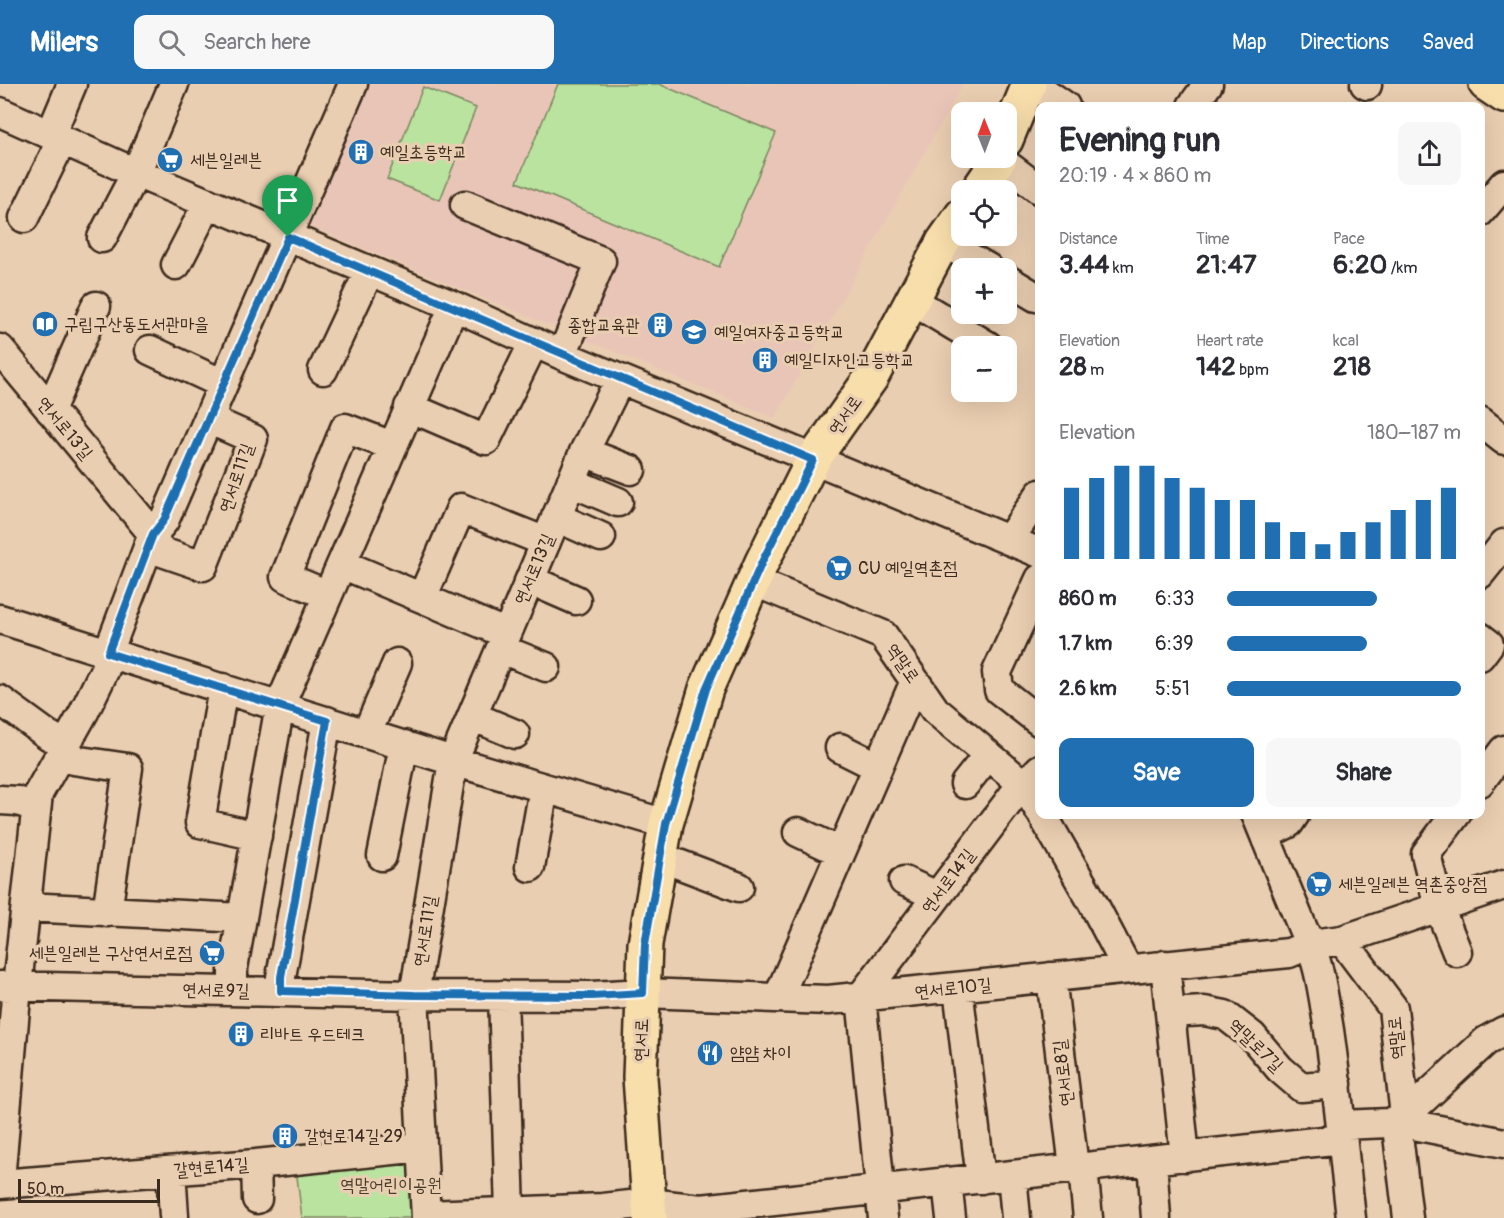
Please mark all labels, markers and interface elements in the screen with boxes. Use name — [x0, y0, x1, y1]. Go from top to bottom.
search box — [134, 15, 554, 69]
text: Milers — [30, 25, 98, 60]
icon: search — [155, 26, 188, 59]
text: Search here — [203, 28, 311, 56]
text: Map — [1232, 29, 1267, 56]
text: Directions — [1300, 29, 1389, 56]
text: Saved — [1422, 29, 1474, 56]
north arrow — [951, 102, 1017, 168]
map controls — [951, 102, 1017, 402]
text: Evening run — [1059, 120, 1220, 161]
button: share — [1398, 122, 1461, 185]
building icon: 예일초등학교 — [346, 137, 376, 167]
place label: 예일초등학교 — [380, 141, 467, 164]
supermarket icon: 세븐일레븐 — [155, 145, 185, 175]
place label: 세븐일레븐 — [190, 149, 262, 172]
text: 20:19 · 4 × 860 m — [1059, 163, 1211, 188]
pin — [262, 175, 313, 237]
button: locate — [951, 180, 1017, 246]
icon: arrive — [271, 184, 304, 217]
text: Distance — [1059, 229, 1118, 249]
text: Time — [1196, 229, 1229, 249]
text: Pace — [1333, 229, 1365, 249]
text: 3.44 — [1059, 249, 1109, 281]
text: 21:47 — [1196, 249, 1256, 281]
text: 6:20 — [1333, 249, 1387, 281]
button: + — [951, 258, 1017, 324]
text: km — [1109, 258, 1134, 278]
text: /km — [1387, 258, 1417, 278]
library icon: 구립구산동도서관마을 — [30, 309, 60, 339]
building icon: 종합교육관 — [645, 310, 675, 340]
place label: 구립구산동도서관마을 — [64, 313, 209, 336]
place label: 종합교육관 — [568, 314, 640, 337]
school or university icon: 예일여자중고등학교 — [679, 317, 709, 347]
place label: 예일여자중고등학교 — [714, 321, 844, 344]
text: Elevation — [1059, 331, 1120, 351]
text: Heart rate — [1196, 331, 1263, 351]
text: kcal — [1333, 331, 1359, 351]
button: − — [951, 336, 1017, 402]
building icon: 예일디자인고등학교 — [750, 345, 780, 375]
place label: 예일디자인고등학교 — [784, 349, 914, 372]
text: 28 — [1059, 351, 1087, 383]
text: 142 — [1196, 351, 1236, 383]
text: 218 — [1333, 351, 1371, 383]
text: m — [1087, 360, 1104, 380]
text: bpm — [1236, 360, 1269, 380]
street label: 연서로 — [824, 391, 867, 440]
street label: 연서로13길 — [32, 392, 98, 465]
text: Elevation — [1059, 420, 1135, 445]
text: 180–187 m — [1367, 420, 1461, 445]
street label: 연서로11길 — [214, 440, 259, 516]
street label: 연서로13길 — [509, 530, 560, 608]
supermarket icon: CU 예일역촌점 — [824, 553, 854, 583]
place label: CU 예일역촌점 — [858, 557, 958, 580]
text: 860 m — [1059, 586, 1116, 611]
text: 6:33 — [1155, 586, 1194, 611]
text: 1.7 km — [1059, 631, 1112, 656]
text: 6:39 — [1155, 631, 1193, 656]
street label: 역말로 — [881, 639, 924, 688]
text: 2.6 km — [1059, 676, 1117, 701]
text: 5:51 — [1155, 676, 1190, 701]
button: Save — [1059, 738, 1254, 807]
button: Share — [1266, 738, 1461, 807]
street label: 연서로14길 — [917, 844, 981, 918]
supermarket icon: 세븐일레븐 역촌중앙점 — [1304, 869, 1334, 899]
place label: 세븐일레븐 역촌중앙점 — [1338, 873, 1487, 896]
street label: 연서로11길 — [409, 893, 443, 968]
supermarket icon: 세븐일레븐 구산연서로점 — [197, 938, 227, 968]
place label: 세븐일레븐 구산연서로점 — [29, 942, 193, 965]
street label: 연서로10길 — [913, 973, 993, 1004]
street label: 연서로9길 — [182, 978, 250, 1003]
street label: 역말로7길 — [1223, 1014, 1288, 1077]
street label: 역말로 — [1383, 1015, 1410, 1061]
street label: 연서로 — [629, 1018, 654, 1062]
building icon: 리바트 우드테크 — [226, 1019, 256, 1049]
place label: 리바트 우드테크 — [260, 1023, 365, 1046]
restaurant icon: 얌얌 차이 — [695, 1038, 725, 1068]
street label: 연서로8길 — [1048, 1038, 1079, 1108]
place label: 얌얌 차이 — [730, 1042, 792, 1065]
building icon: 갈현로14길 29 — [270, 1121, 300, 1151]
place label: 갈현로14길 29 — [304, 1125, 403, 1148]
street label: 갈현로14길 — [172, 1153, 250, 1182]
park label: 역말어린이공원 — [340, 1174, 442, 1197]
scale bar — [18, 1176, 160, 1204]
text: 50 m — [27, 1179, 64, 1199]

